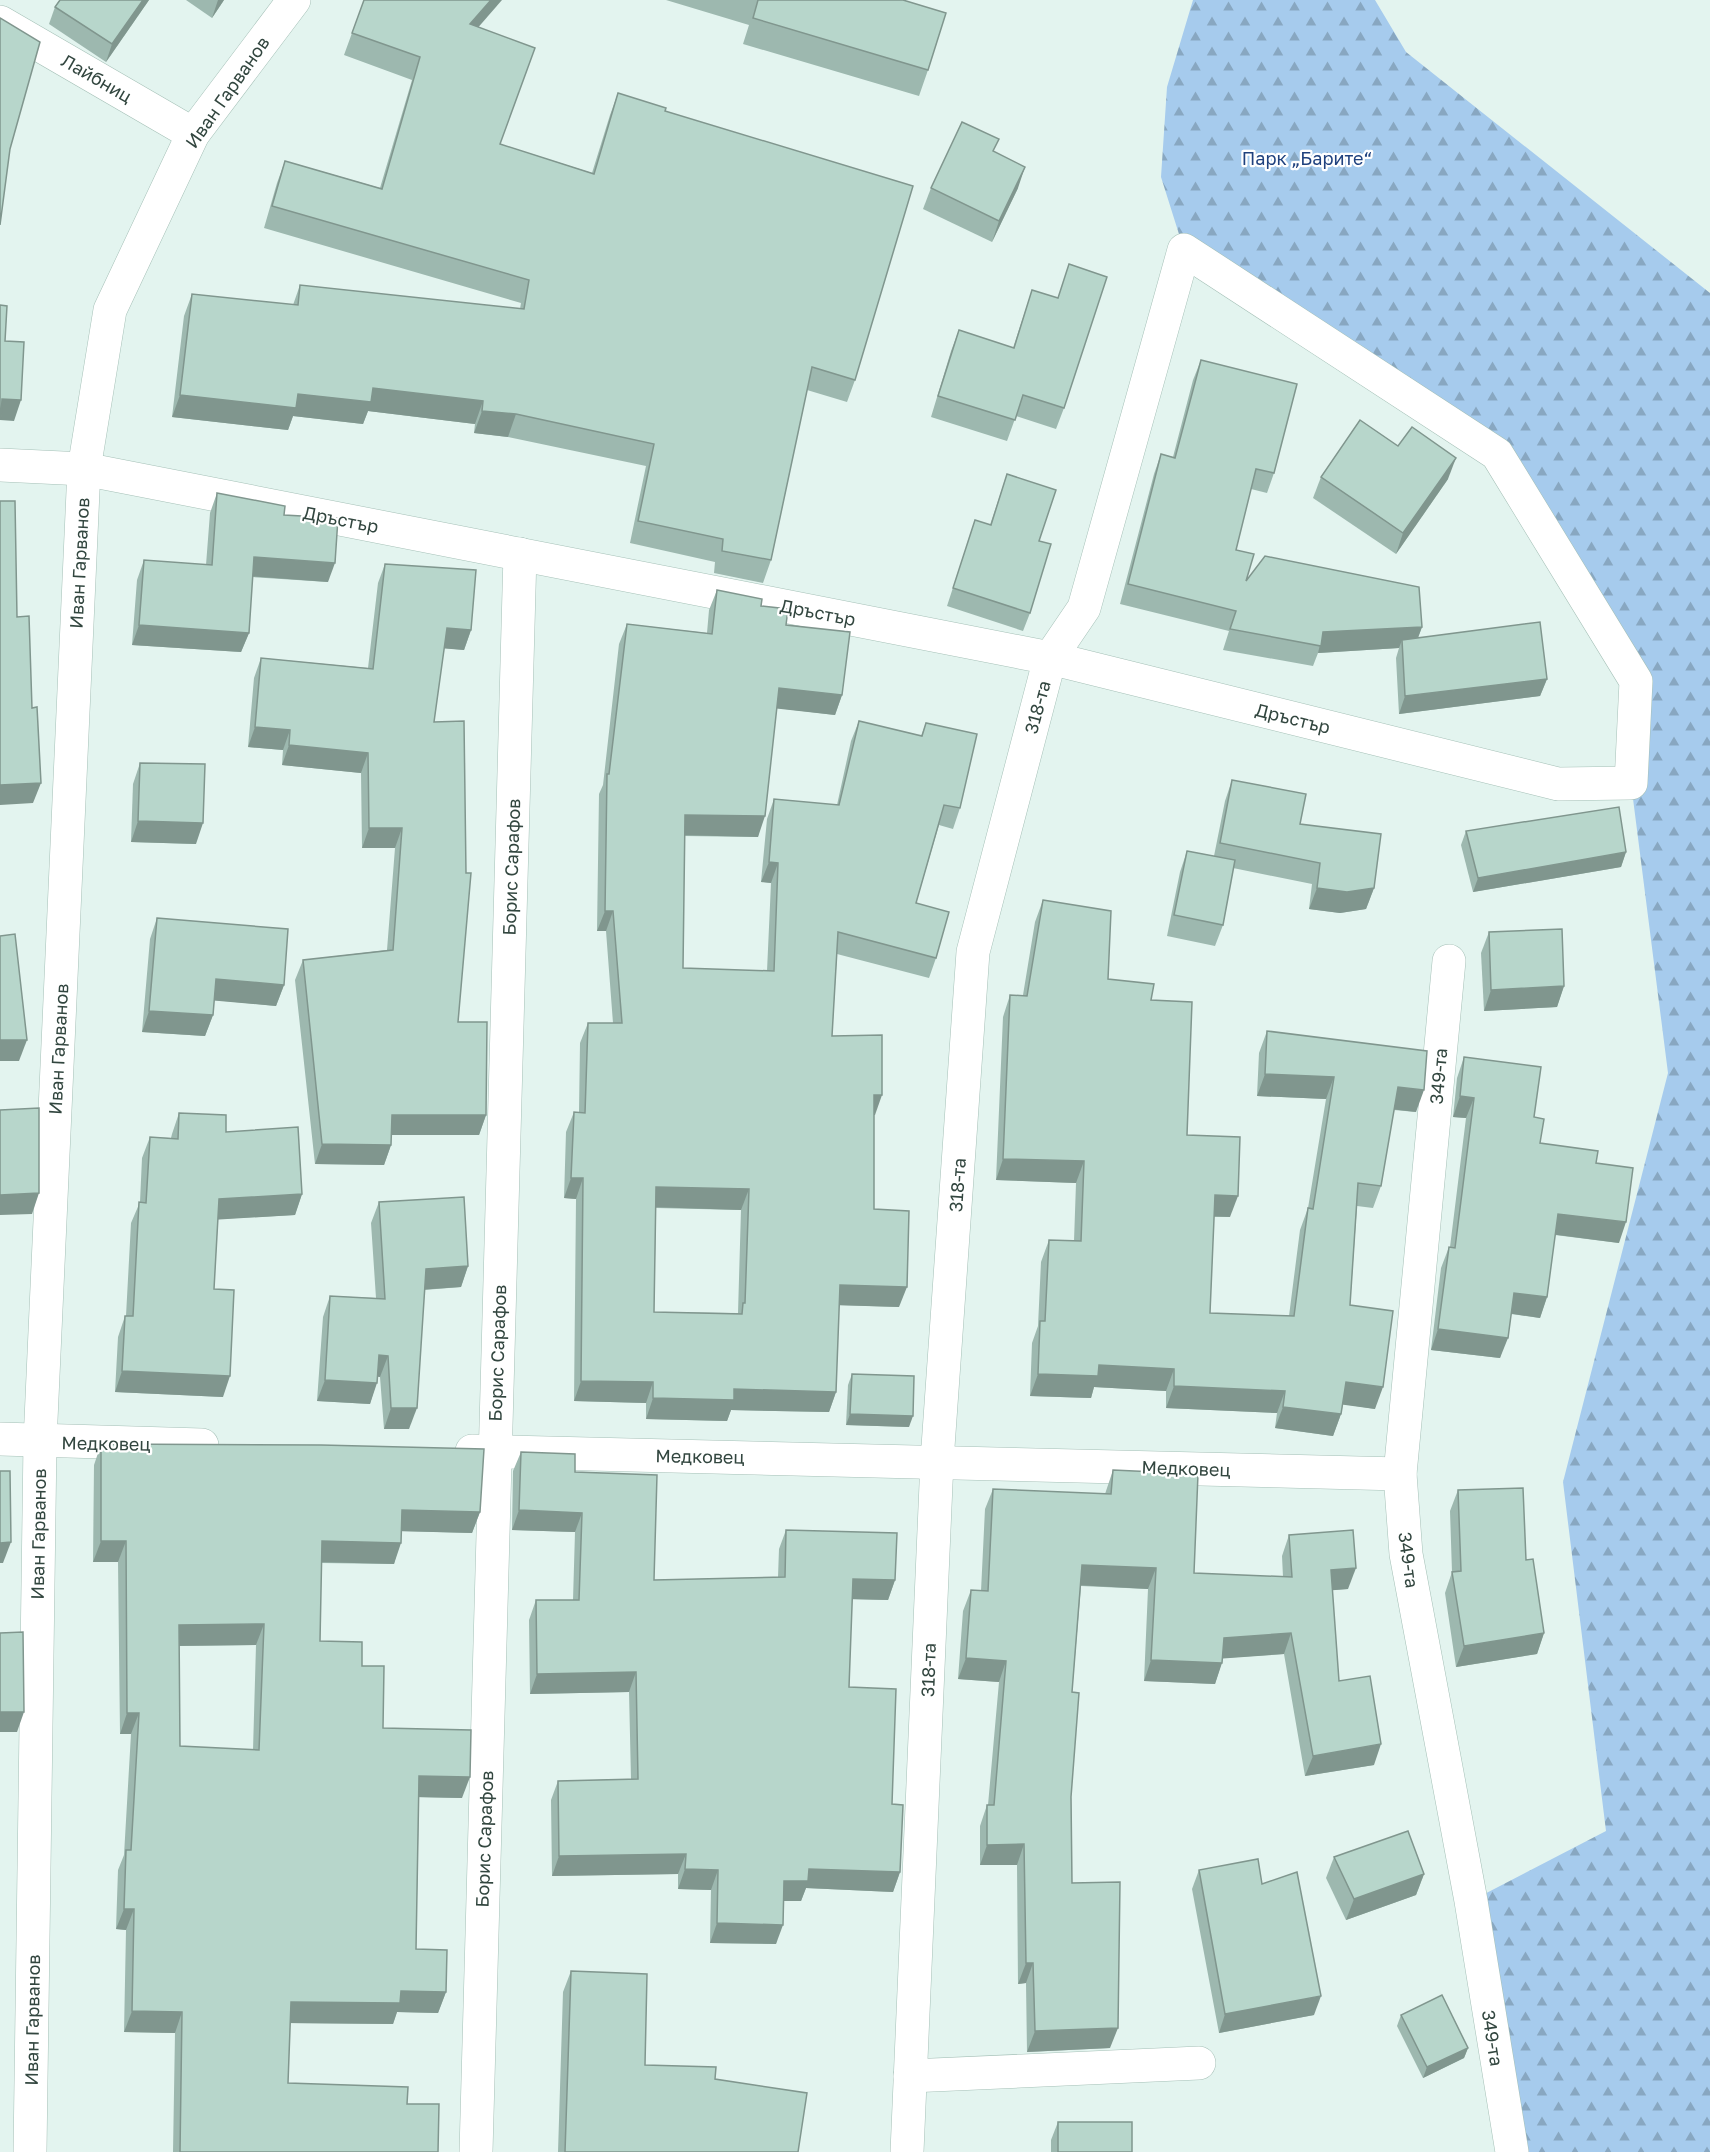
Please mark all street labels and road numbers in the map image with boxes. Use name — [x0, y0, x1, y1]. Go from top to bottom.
street label: Иван Гарванов — [180, 32, 274, 152]
street label: Лайбниц — [58, 49, 136, 107]
street label: Иван Гарванов — [65, 497, 93, 629]
street label: Дръстър — [301, 501, 381, 537]
street label: Дръстър — [778, 594, 858, 630]
street label: 318-та — [1019, 678, 1055, 736]
street label: Дръстър — [1253, 698, 1333, 738]
street label: Борис Сарафов — [498, 798, 524, 936]
street label: Иван Гарванов — [44, 983, 72, 1115]
street label: 349-та — [1425, 1047, 1451, 1105]
street label: 318-та — [944, 1157, 970, 1213]
street label: Борис Сарафов — [484, 1284, 510, 1422]
street label: Медковец — [61, 1431, 151, 1455]
street label: Медковец — [655, 1444, 745, 1468]
street label: Медковец — [1141, 1455, 1231, 1481]
street label: Иван Гарванов — [26, 1468, 50, 1600]
street label: 349-та — [1394, 1531, 1424, 1589]
street label: 318-та — [916, 1642, 940, 1698]
street label: Борис Сарафов — [471, 1770, 497, 1908]
street label: Иван Гарванов — [20, 1954, 44, 2086]
street label: 349-та — [1478, 2008, 1508, 2068]

